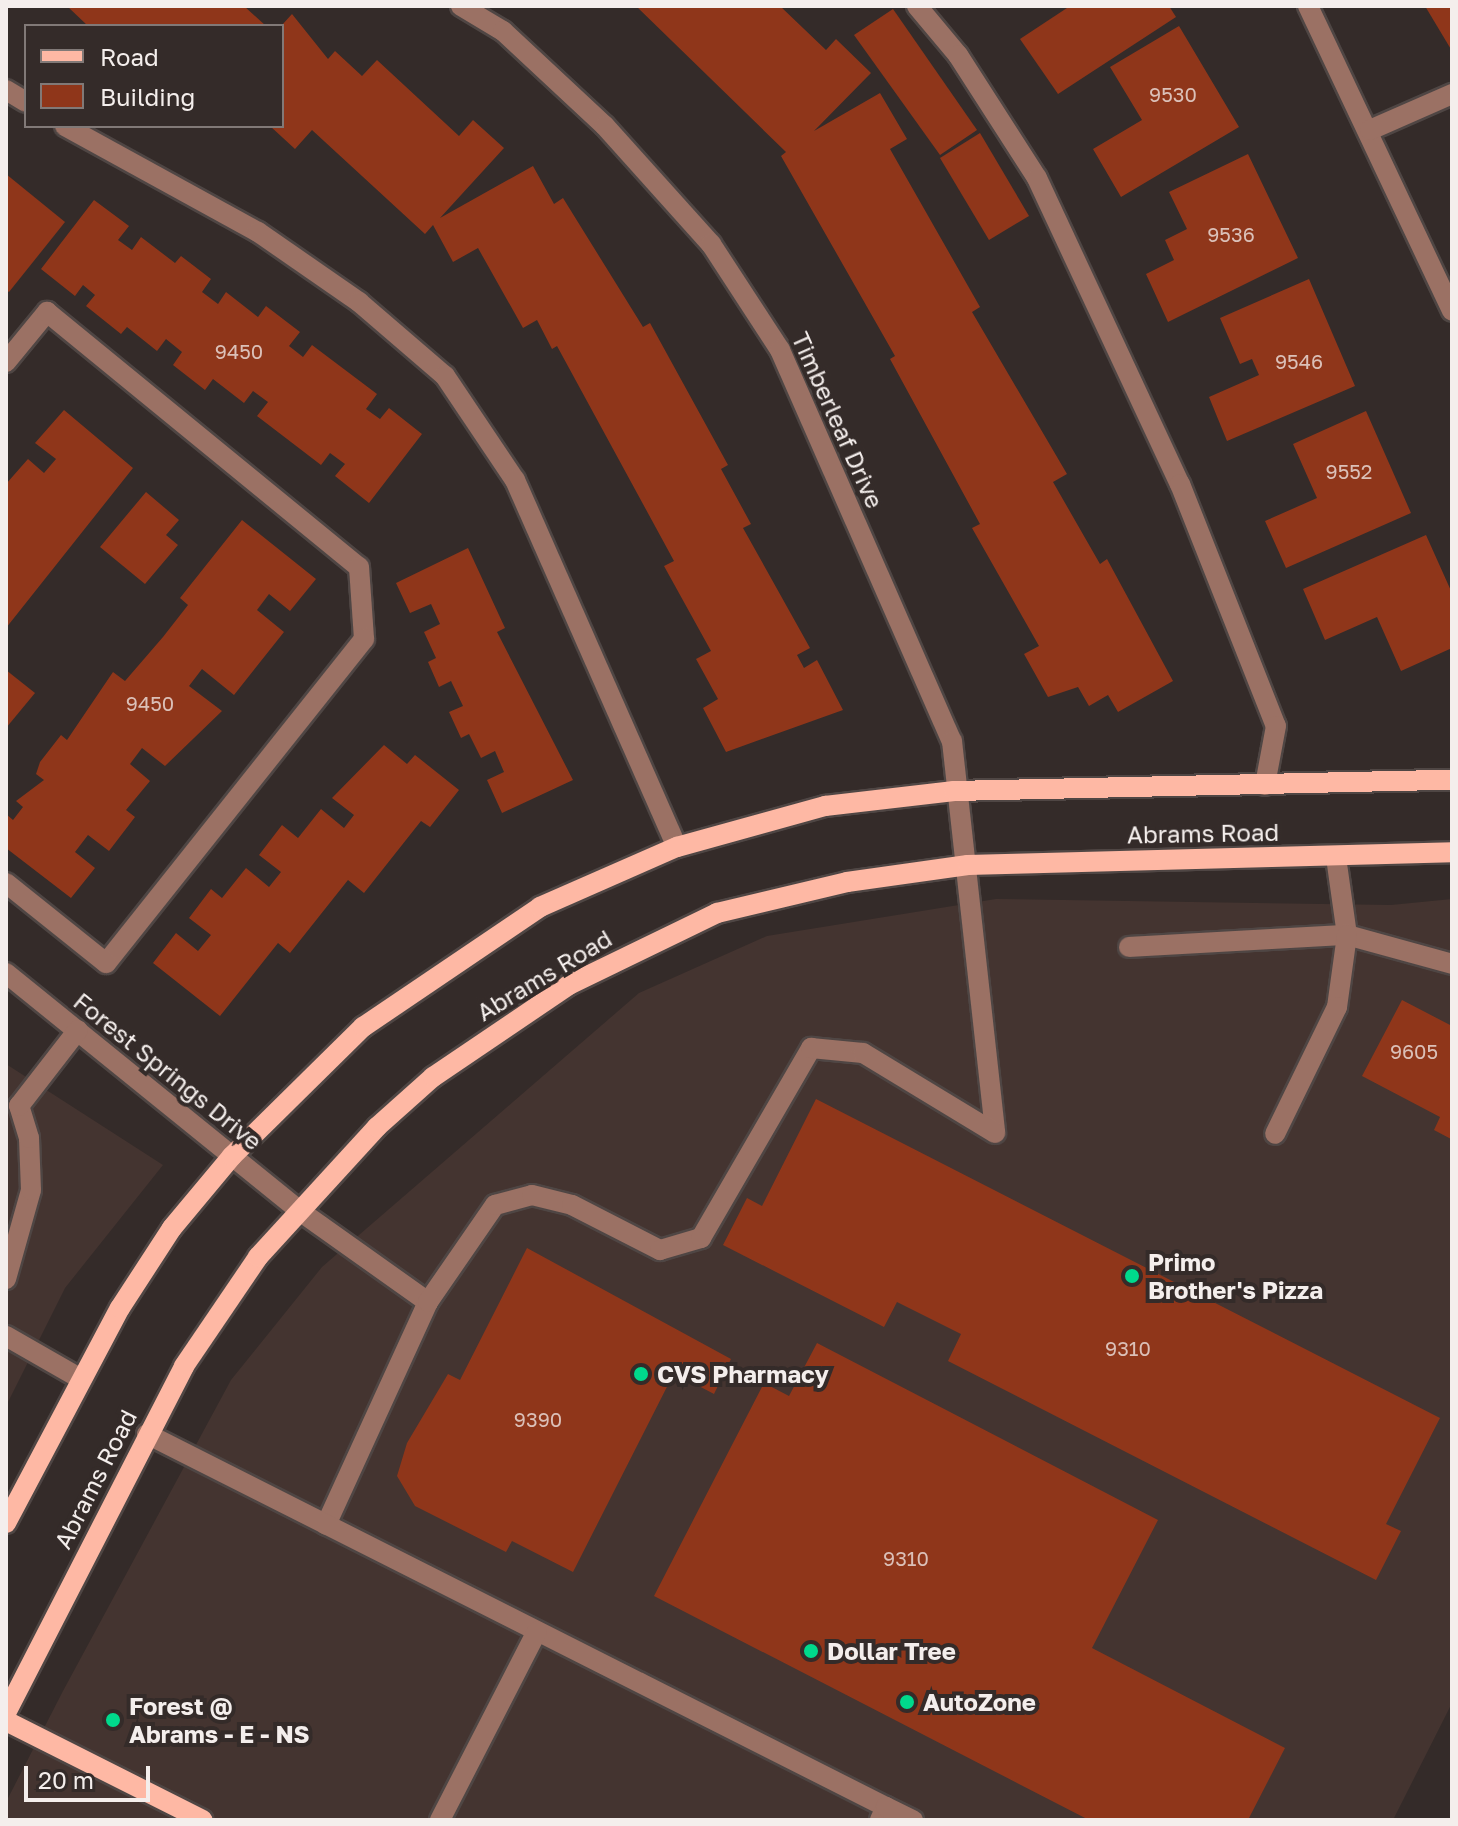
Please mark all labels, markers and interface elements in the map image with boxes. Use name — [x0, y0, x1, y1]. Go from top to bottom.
legend — [24, 24, 284, 128]
text: Road — [100, 42, 159, 71]
text: Building — [100, 82, 195, 111]
house number: 9530 — [1149, 82, 1197, 106]
house number: 9536 — [1207, 222, 1255, 246]
street label: Timberleaf Drive — [786, 327, 890, 513]
house number: 9450 — [215, 339, 263, 363]
house number: 9546 — [1275, 349, 1323, 373]
house number: 9552 — [1326, 459, 1372, 483]
house number: 9450 — [126, 691, 174, 715]
street label: Abrams Road — [1127, 817, 1279, 849]
street label: Abrams Road — [471, 923, 617, 1027]
street label: Forest Springs Drive — [68, 986, 268, 1156]
house number: 9605 — [1390, 1039, 1438, 1063]
place label: Primo Brother's Pizza — [1148, 1248, 1323, 1304]
marker: Primo Brother's Pizza — [1123, 1267, 1141, 1285]
house number: 9310 — [1105, 1336, 1151, 1360]
place label: CVS Pharmacy — [657, 1360, 829, 1388]
marker: CVS Pharmacy — [632, 1365, 650, 1383]
street label: Abrams Road — [48, 1405, 142, 1553]
house number: 9390 — [514, 1407, 562, 1431]
house number: 9310 — [883, 1546, 929, 1570]
place label: Dollar Tree — [827, 1637, 956, 1665]
marker: Dollar Tree — [802, 1642, 820, 1660]
place label: AutoZone — [923, 1688, 1036, 1716]
place label: Forest @ Abrams - E - NS — [129, 1692, 310, 1748]
marker: AutoZone — [898, 1693, 916, 1711]
marker: Forest @ Abrams - E - NS — [104, 1711, 122, 1729]
scale bar — [28, 1750, 154, 1800]
text: 20 m — [38, 1765, 94, 1794]

